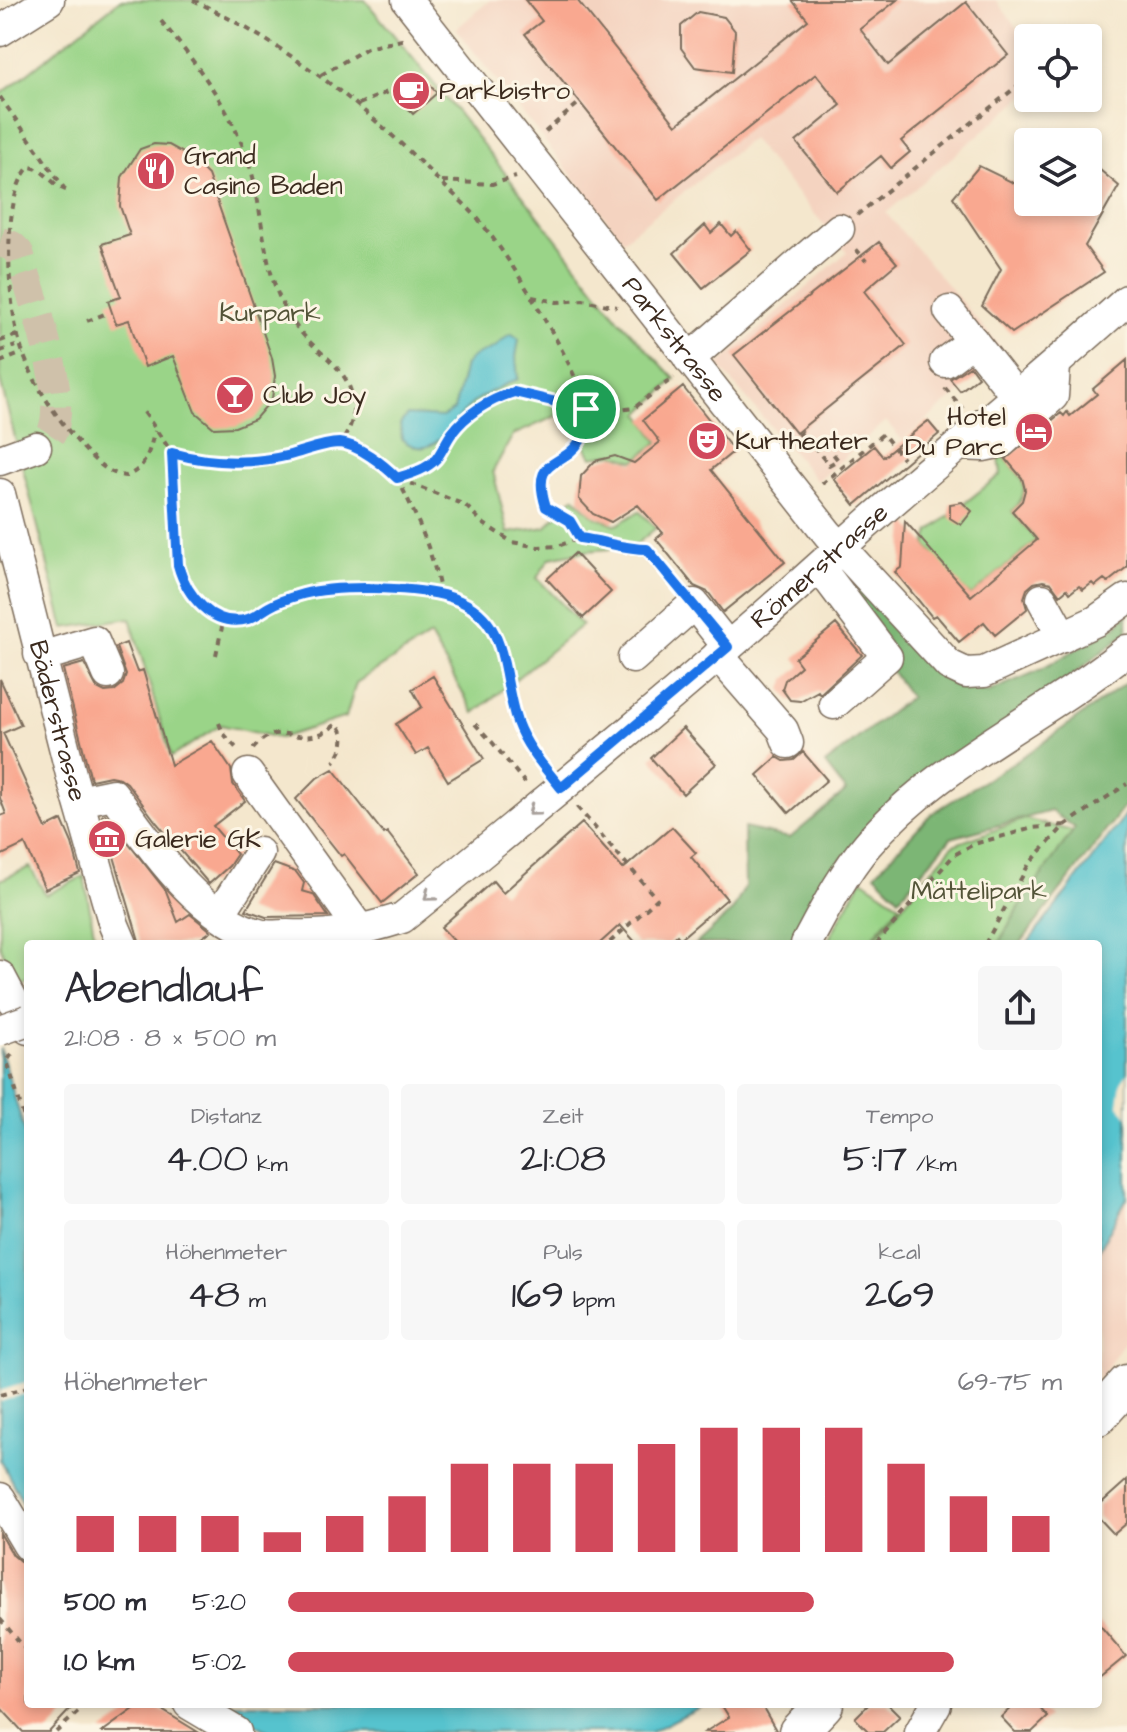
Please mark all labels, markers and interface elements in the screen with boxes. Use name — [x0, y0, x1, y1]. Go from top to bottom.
map controls — [1014, 24, 1102, 216]
button: locate — [1014, 24, 1102, 112]
cafe icon: Parkbistro — [390, 70, 432, 112]
place label: Parkbistro — [439, 73, 571, 109]
button: layers — [1014, 128, 1102, 216]
place label: Grand Casino Baden — [184, 138, 343, 204]
restaurant icon: Grand Casino Baden — [135, 150, 177, 192]
street label: Parkstrasse — [613, 269, 736, 410]
park label: Kurpark — [219, 295, 321, 331]
bar icon: Club Joy — [214, 374, 256, 416]
pin — [552, 375, 620, 443]
place label: Club Joy — [263, 377, 366, 415]
icon: arrive — [564, 387, 608, 431]
place label: Hotel Du Parc — [905, 399, 1006, 465]
hotel icon: Hotel Du Parc — [1013, 411, 1055, 453]
theatre icon: Kurtheater — [686, 420, 728, 462]
place label: Kurtheater — [735, 423, 868, 459]
street label: Römerstrasse — [743, 495, 896, 637]
street label: Bäderstrasse — [20, 636, 96, 805]
one-way arrow — [528, 801, 542, 816]
museum icon: Galerie GK — [86, 818, 128, 860]
place label: Galerie GK — [135, 821, 261, 857]
park label: Mättelipark — [911, 873, 1047, 909]
one-way arrow — [424, 886, 438, 901]
text: Abendlauf — [64, 959, 263, 1020]
button: share — [978, 966, 1062, 1050]
text: 21:08 · 8 × 500 m — [64, 1020, 276, 1056]
text: Distanz — [191, 1101, 262, 1132]
text: Zeit — [542, 1101, 584, 1132]
text: Tempo — [866, 1101, 933, 1132]
text: 4.00 — [165, 1132, 248, 1187]
text: 21:08 — [520, 1132, 606, 1187]
text: 5:17 — [843, 1132, 907, 1187]
text: km — [248, 1149, 288, 1180]
text: /km — [907, 1149, 957, 1180]
text: Höhenmeter — [166, 1237, 287, 1268]
text: Puls — [543, 1237, 583, 1268]
text: kcal — [879, 1237, 921, 1268]
text: 48 — [187, 1268, 240, 1323]
text: 169 — [511, 1268, 564, 1323]
text: 269 — [864, 1268, 935, 1323]
text: m — [240, 1285, 266, 1316]
text: bpm — [564, 1285, 615, 1316]
text: Höhenmeter — [64, 1364, 208, 1400]
text: 69–75 m — [958, 1364, 1062, 1400]
text: 500 m — [64, 1584, 146, 1620]
text: 5:20 — [192, 1584, 246, 1620]
text: 1.0 km — [64, 1644, 134, 1680]
text: 5:02 — [192, 1644, 246, 1680]

